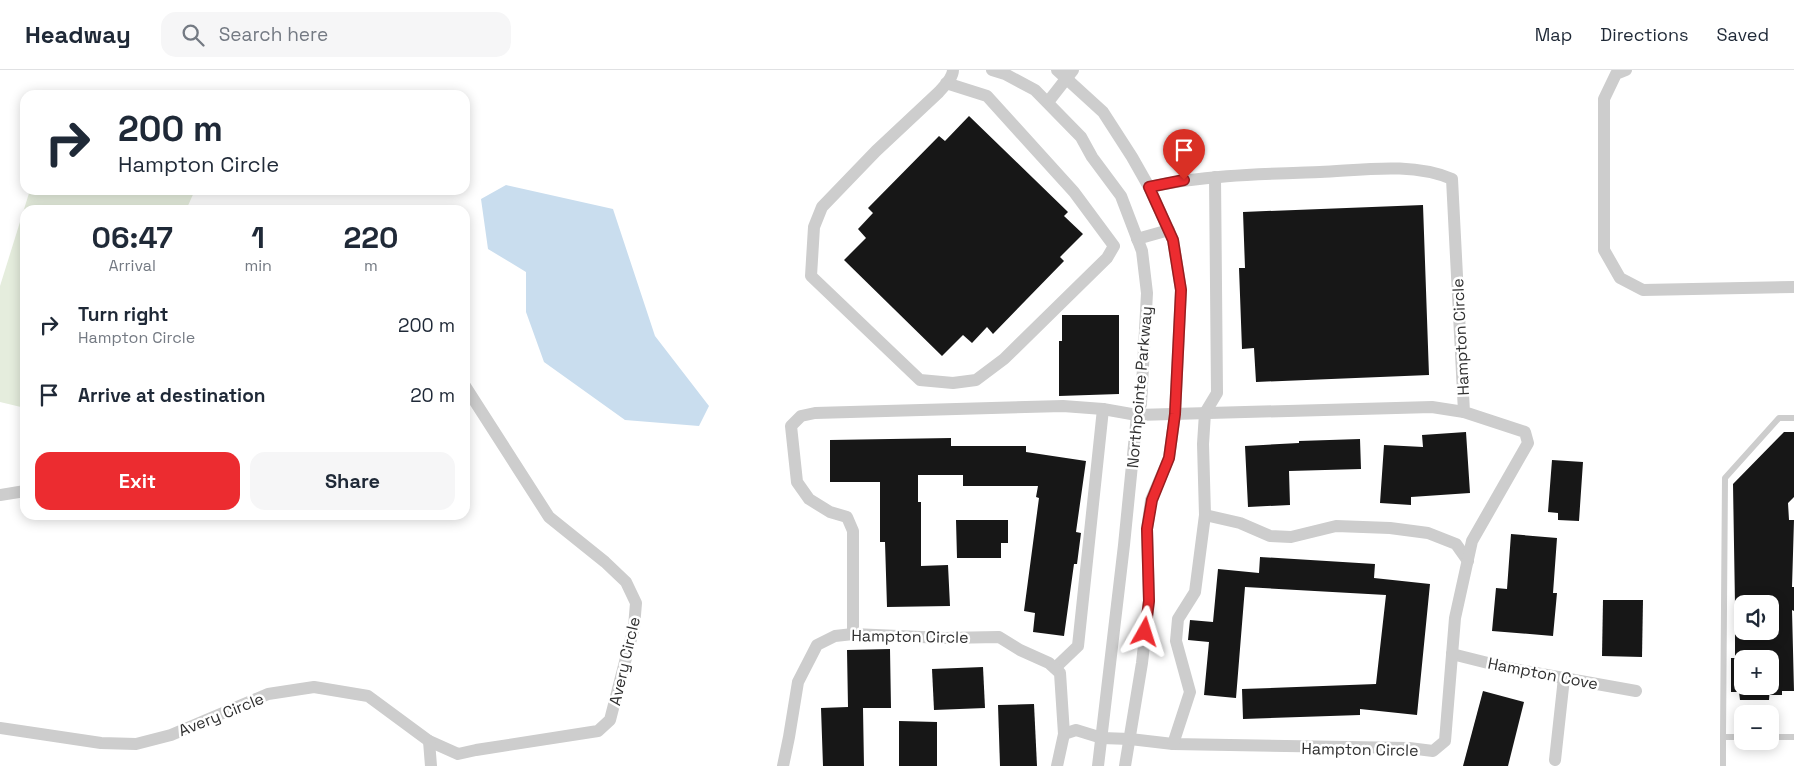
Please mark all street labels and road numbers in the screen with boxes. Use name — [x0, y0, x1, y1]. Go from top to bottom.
street label: Hampton Circle — [1447, 278, 1474, 396]
street label: Northpointe Parkway — [1122, 305, 1157, 469]
street label: Avery Circle — [604, 615, 645, 708]
street label: Hampton Circle — [851, 625, 969, 648]
street label: Hampton Cove — [1486, 653, 1600, 694]
street label: Avery Circle — [175, 688, 267, 741]
street label: Hampton Circle — [1301, 738, 1419, 761]

